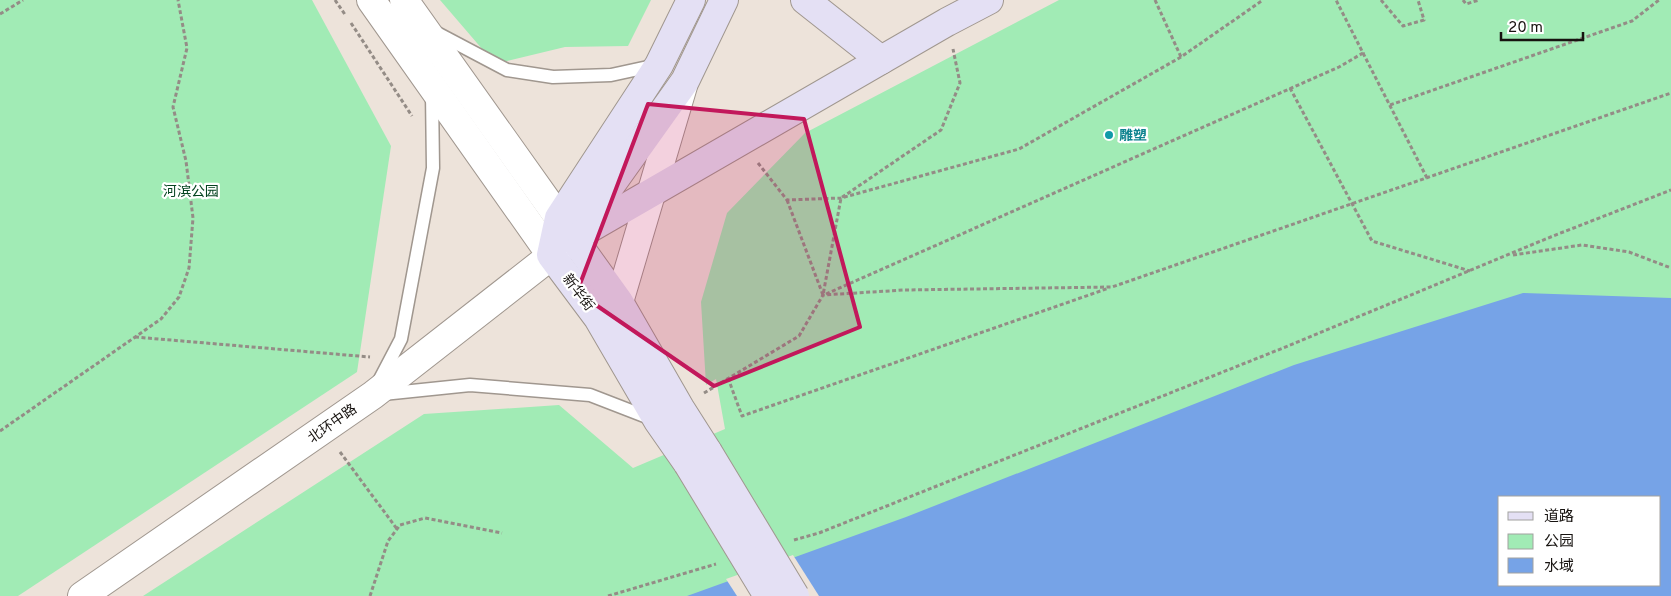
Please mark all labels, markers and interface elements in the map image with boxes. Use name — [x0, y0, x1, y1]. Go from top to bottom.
scale bar — [1501, 10, 1584, 42]
text: 20 m — [1508, 19, 1543, 38]
place label: 雕塑 — [1119, 128, 1147, 145]
marker: 雕塑 — [1103, 129, 1115, 141]
park label: 河滨公园 — [163, 184, 219, 201]
street label: 新华街 — [558, 270, 598, 315]
street label: 北环中路 — [304, 400, 361, 447]
legend — [1498, 496, 1661, 586]
text: 道路 — [1544, 508, 1574, 527]
text: 公园 — [1544, 533, 1574, 552]
text: 水域 — [1544, 558, 1574, 577]

